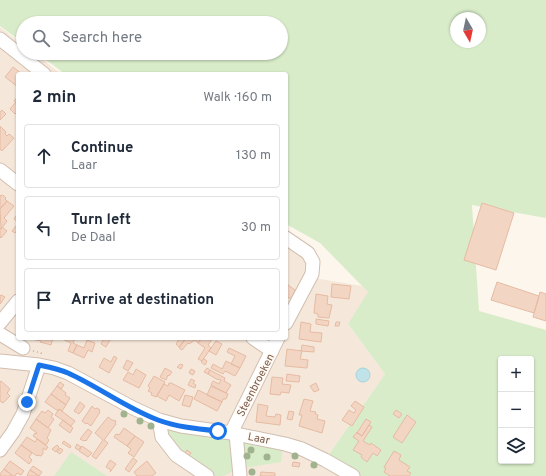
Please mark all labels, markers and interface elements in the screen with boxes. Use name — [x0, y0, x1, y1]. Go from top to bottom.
north arrow — [450, 12, 486, 48]
search box — [16, 16, 288, 60]
icon: search — [30, 27, 52, 49]
text: Search here — [62, 29, 142, 48]
text: 2 min — [32, 87, 76, 109]
text: Walk · 160 m — [203, 90, 272, 106]
text: Continue — [71, 139, 133, 158]
icon: ahead — [33, 145, 55, 167]
text: 130 m — [236, 148, 271, 164]
text: Laar — [71, 158, 97, 174]
text: Turn left — [71, 211, 131, 230]
icon: left — [33, 217, 55, 239]
text: 30 m — [241, 220, 271, 236]
text: De Daal — [71, 230, 116, 246]
icon: arrive — [33, 289, 55, 311]
text: Arrive at destination — [71, 291, 214, 310]
street label: Steenbroeken — [234, 352, 278, 419]
map controls — [498, 356, 534, 464]
button: + — [498, 356, 534, 392]
button: − — [498, 392, 534, 428]
route end — [18, 393, 36, 411]
route start — [209, 422, 227, 440]
button: layers — [498, 428, 534, 464]
street label: Laar — [247, 430, 272, 448]

